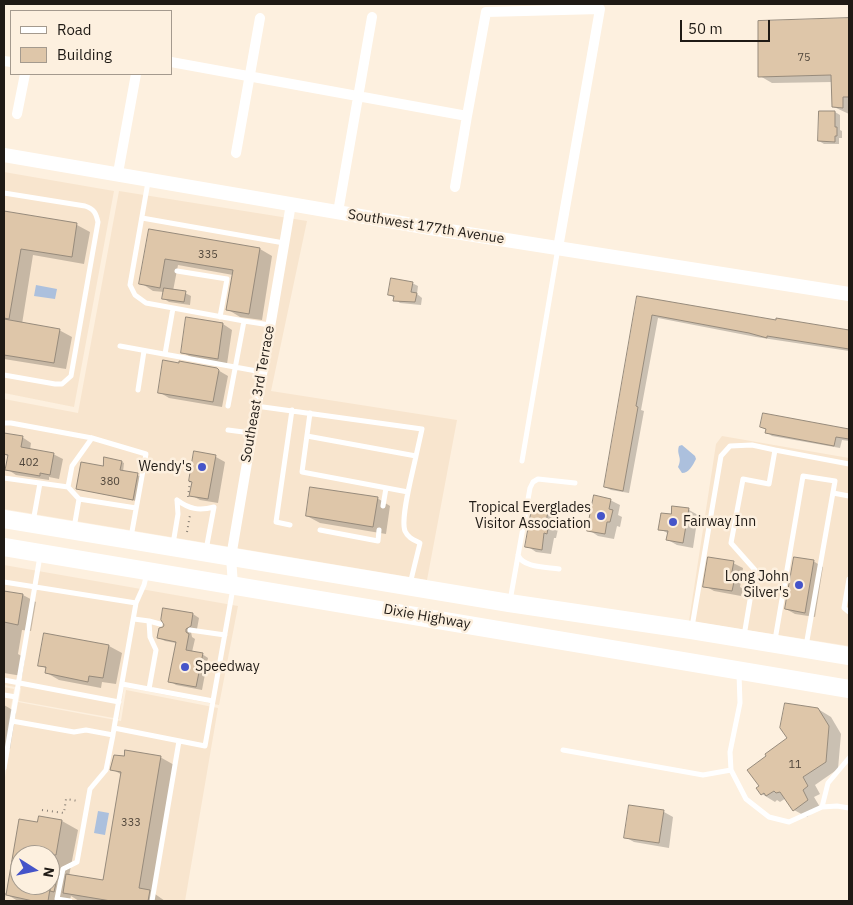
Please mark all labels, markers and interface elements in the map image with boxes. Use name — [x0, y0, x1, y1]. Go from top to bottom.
legend — [10, 10, 172, 75]
scale bar — [683, 10, 773, 42]
text: 50 m — [688, 19, 723, 38]
text: Road — [57, 20, 92, 39]
text: Building — [57, 45, 112, 64]
house number: 75 — [797, 51, 811, 65]
street label: Southwest 177th Avenue — [347, 206, 505, 248]
house number: 335 — [198, 248, 218, 262]
street label: Southeast 3rd Terrace — [238, 324, 278, 464]
house number: 402 — [19, 456, 39, 470]
place label: Wendy's — [139, 459, 192, 475]
marker: Wendy's — [196, 461, 208, 473]
house number: 380 — [100, 475, 120, 489]
place label: Tropical Everglades Visitor Association — [469, 500, 591, 532]
marker: Tropical Everglades Visitor Association — [595, 510, 607, 522]
place label: Fairway Inn — [683, 514, 756, 530]
marker: Fairway Inn — [667, 516, 679, 528]
place label: Long John Silver's — [725, 569, 789, 602]
marker: Long John Silver's — [793, 579, 805, 591]
street label: Dixie Highway — [382, 601, 472, 633]
place label: Speedway — [195, 659, 260, 675]
marker: Speedway — [179, 661, 191, 673]
house number: 11 — [788, 758, 802, 772]
house number: 333 — [121, 816, 141, 830]
north arrow — [10, 845, 60, 895]
text: N — [39, 866, 59, 879]

